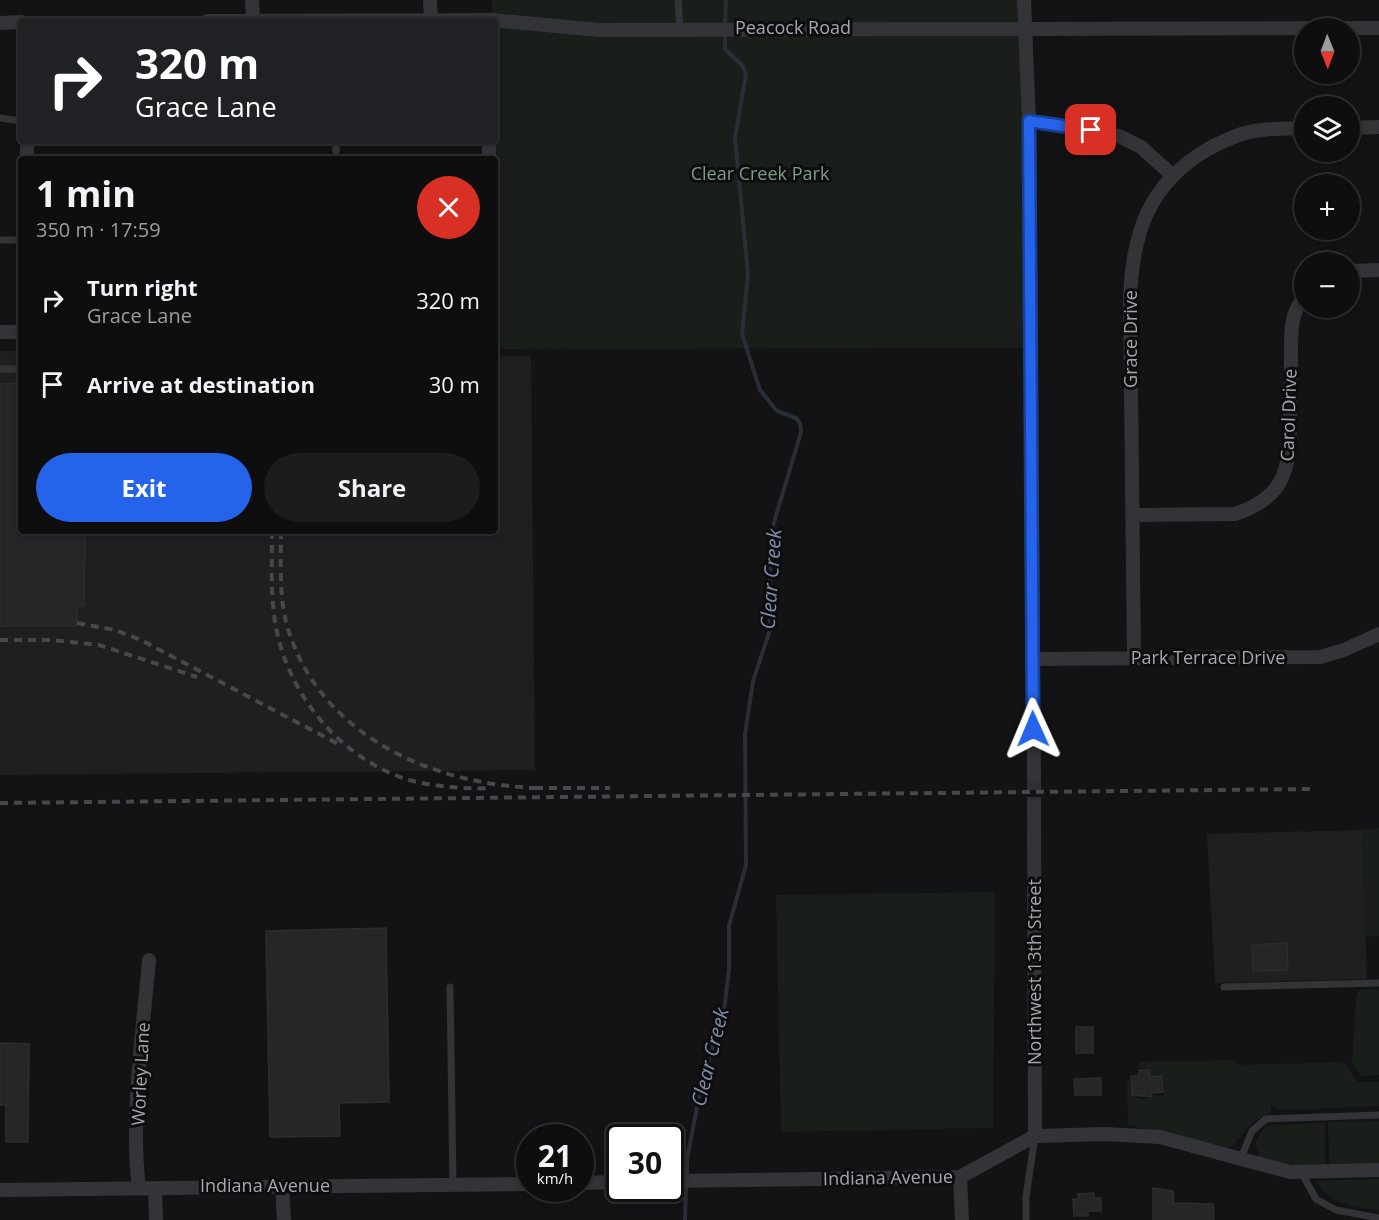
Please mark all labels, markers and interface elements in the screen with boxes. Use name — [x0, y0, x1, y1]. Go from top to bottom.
street label: Peacock Road — [735, 15, 851, 39]
north arrow — [1294, 18, 1360, 84]
map controls — [1294, 18, 1360, 318]
text: 320 m — [135, 34, 259, 91]
icon: right — [36, 42, 114, 120]
text: Grace Lane — [135, 88, 277, 125]
button: layers — [1294, 96, 1360, 162]
pin — [1065, 104, 1116, 155]
icon: arrive — [1074, 113, 1107, 146]
park label: Clear Creek Park — [691, 161, 830, 185]
text: 1 min — [36, 169, 136, 218]
button: + — [1294, 174, 1360, 240]
button: close — [417, 176, 480, 239]
text: 350 m · 17:59 — [36, 216, 161, 243]
button: − — [1294, 252, 1360, 318]
text: Turn right — [87, 272, 198, 302]
icon: right — [36, 284, 69, 317]
text: 320 m — [416, 285, 480, 315]
street label: Grace Drive — [1118, 290, 1142, 388]
text: Grace Lane — [87, 302, 192, 329]
icon: arrive — [36, 368, 69, 401]
street label: Carol Drive — [1274, 368, 1302, 462]
text: Arrive at destination — [87, 369, 315, 399]
text: 30 m — [429, 369, 480, 399]
button: Exit — [36, 453, 252, 522]
button: Share — [264, 453, 480, 522]
water label: Clear Creek — [754, 527, 788, 630]
street label: Park Terrace Drive — [1131, 645, 1285, 669]
position arrow — [1001, 697, 1065, 761]
street label: Northwest 13th Street — [1022, 879, 1046, 1065]
water label: Clear Creek — [684, 1004, 735, 1109]
street label: Worley Lane — [125, 1022, 155, 1126]
speed limit sign: 30 — [606, 1124, 684, 1202]
text: 21 — [538, 1135, 572, 1176]
street label: Indiana Avenue — [823, 1164, 953, 1190]
text: km/h — [537, 1168, 573, 1188]
street label: Indiana Avenue — [200, 1173, 330, 1197]

